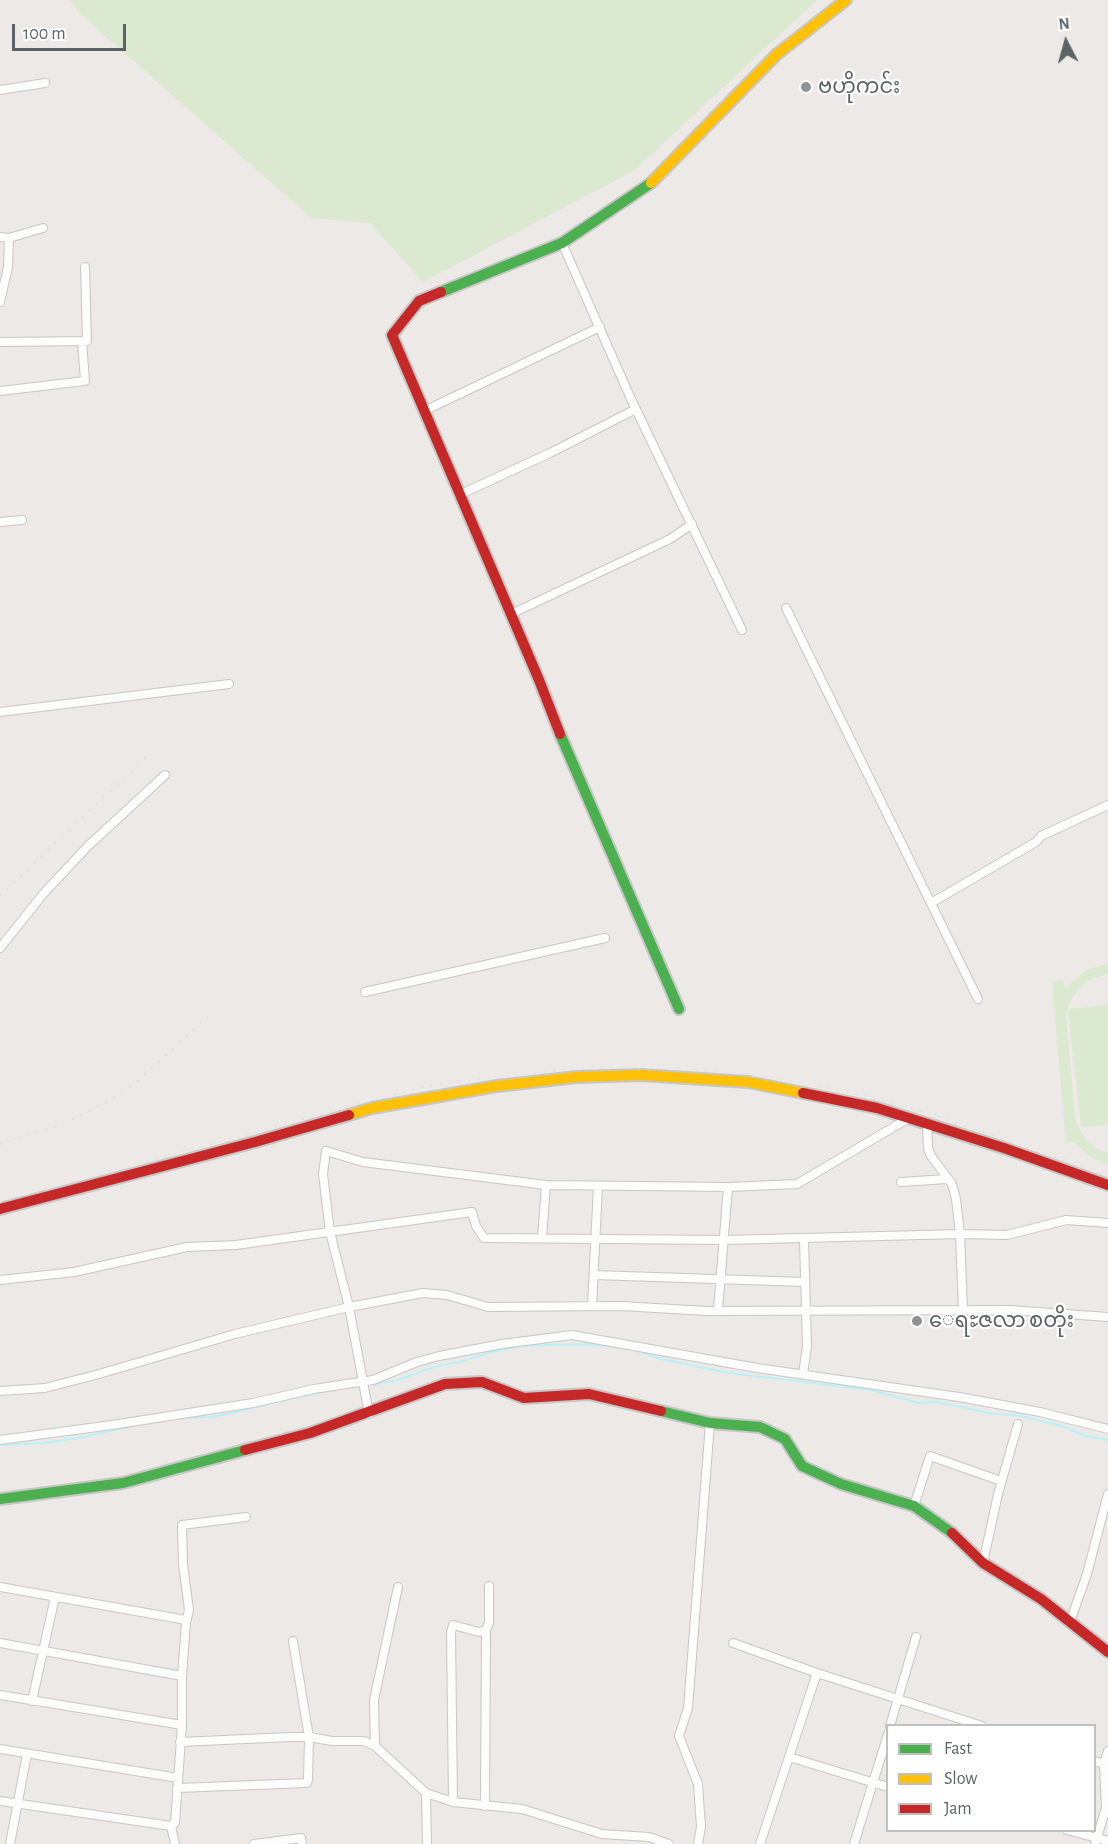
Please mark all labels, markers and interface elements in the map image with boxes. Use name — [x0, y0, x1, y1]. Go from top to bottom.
scale bar — [15, 12, 129, 50]
north arrow — [1036, 12, 1096, 72]
text: N — [1058, 16, 1070, 33]
text: 100 m — [23, 25, 66, 43]
place label: ဗဟိုကင်း — [818, 74, 900, 100]
marker: ဗဟိုကင်း — [799, 80, 813, 94]
place label: ေရႊဇလာ စတိုး — [929, 1308, 1074, 1334]
marker: ေရႊဇလာ စတိုး — [910, 1314, 924, 1328]
legend — [886, 1724, 1096, 1832]
text: Fast — [944, 1740, 972, 1758]
text: Slow — [944, 1770, 977, 1788]
text: Jam — [944, 1800, 972, 1818]

